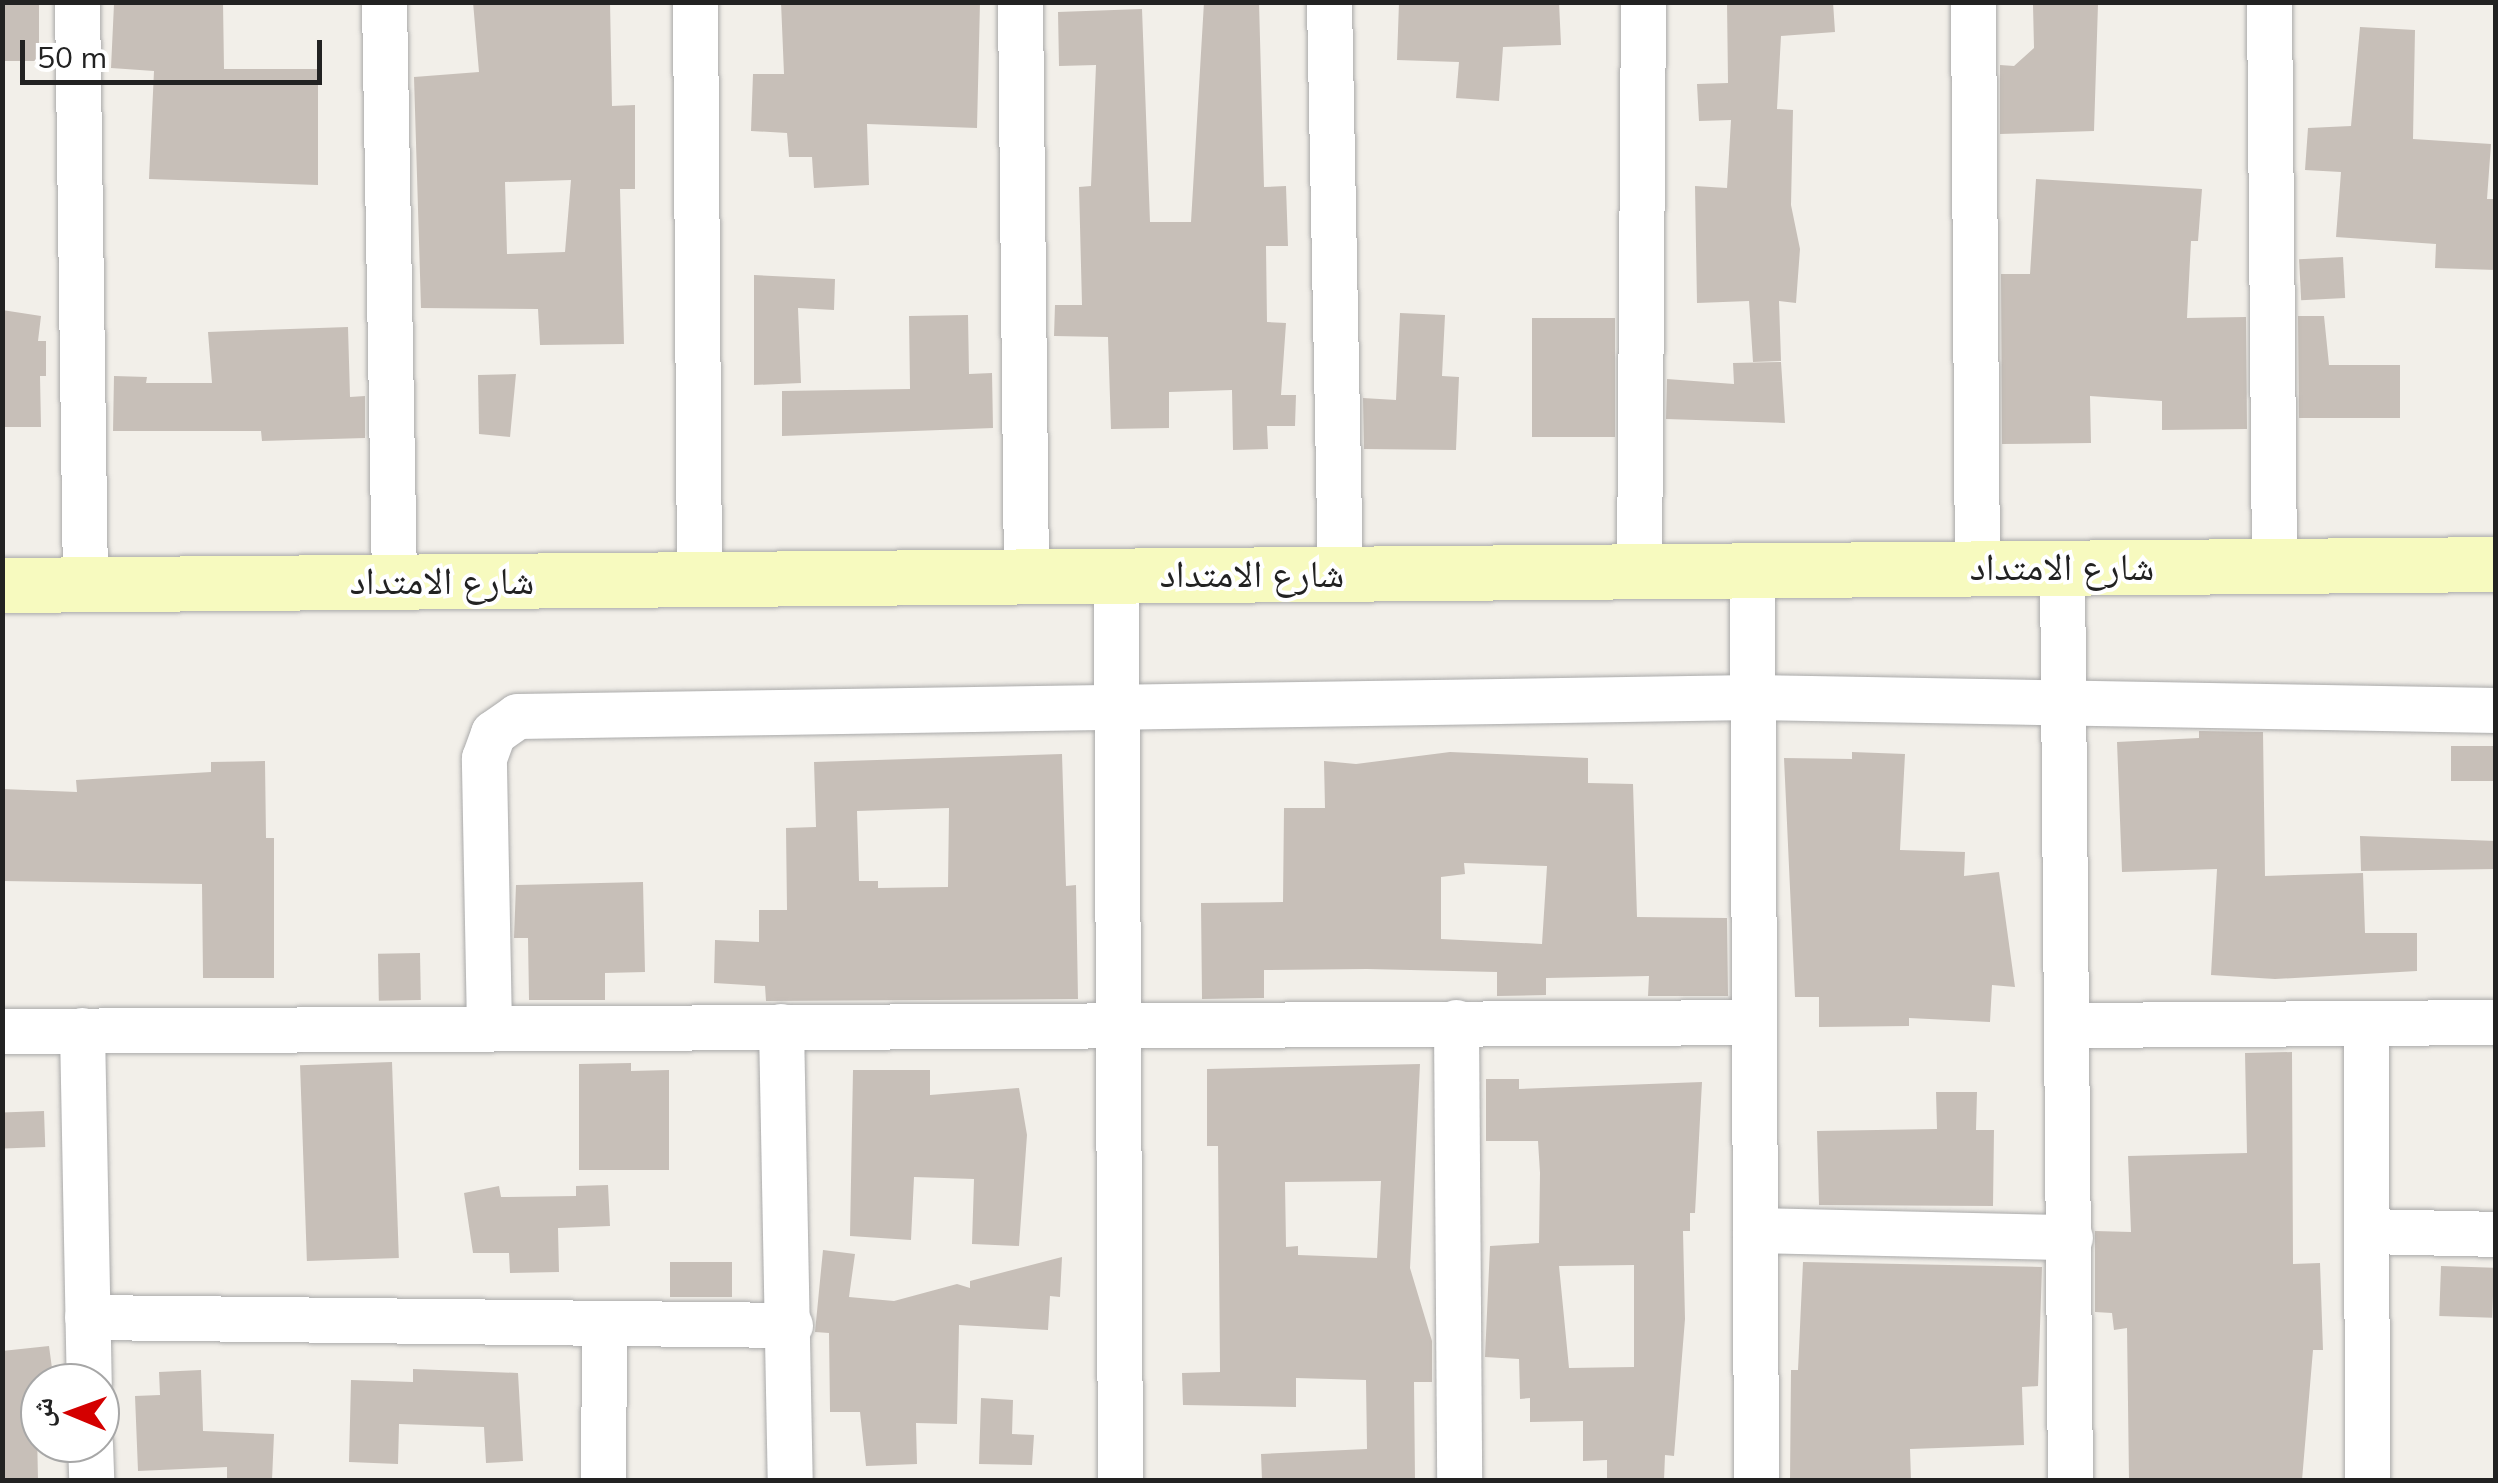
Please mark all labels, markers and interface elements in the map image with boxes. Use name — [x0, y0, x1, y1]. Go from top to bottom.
scale bar — [25, 20, 328, 82]
text: 50 m — [37, 38, 107, 76]
street label: شارع الامتداد — [1970, 544, 2154, 590]
street label: شارع الامتداد — [1160, 551, 1344, 597]
street label: شارع الامتداد — [350, 558, 534, 604]
north arrow — [20, 1363, 120, 1463]
text: ش — [24, 1397, 59, 1428]

